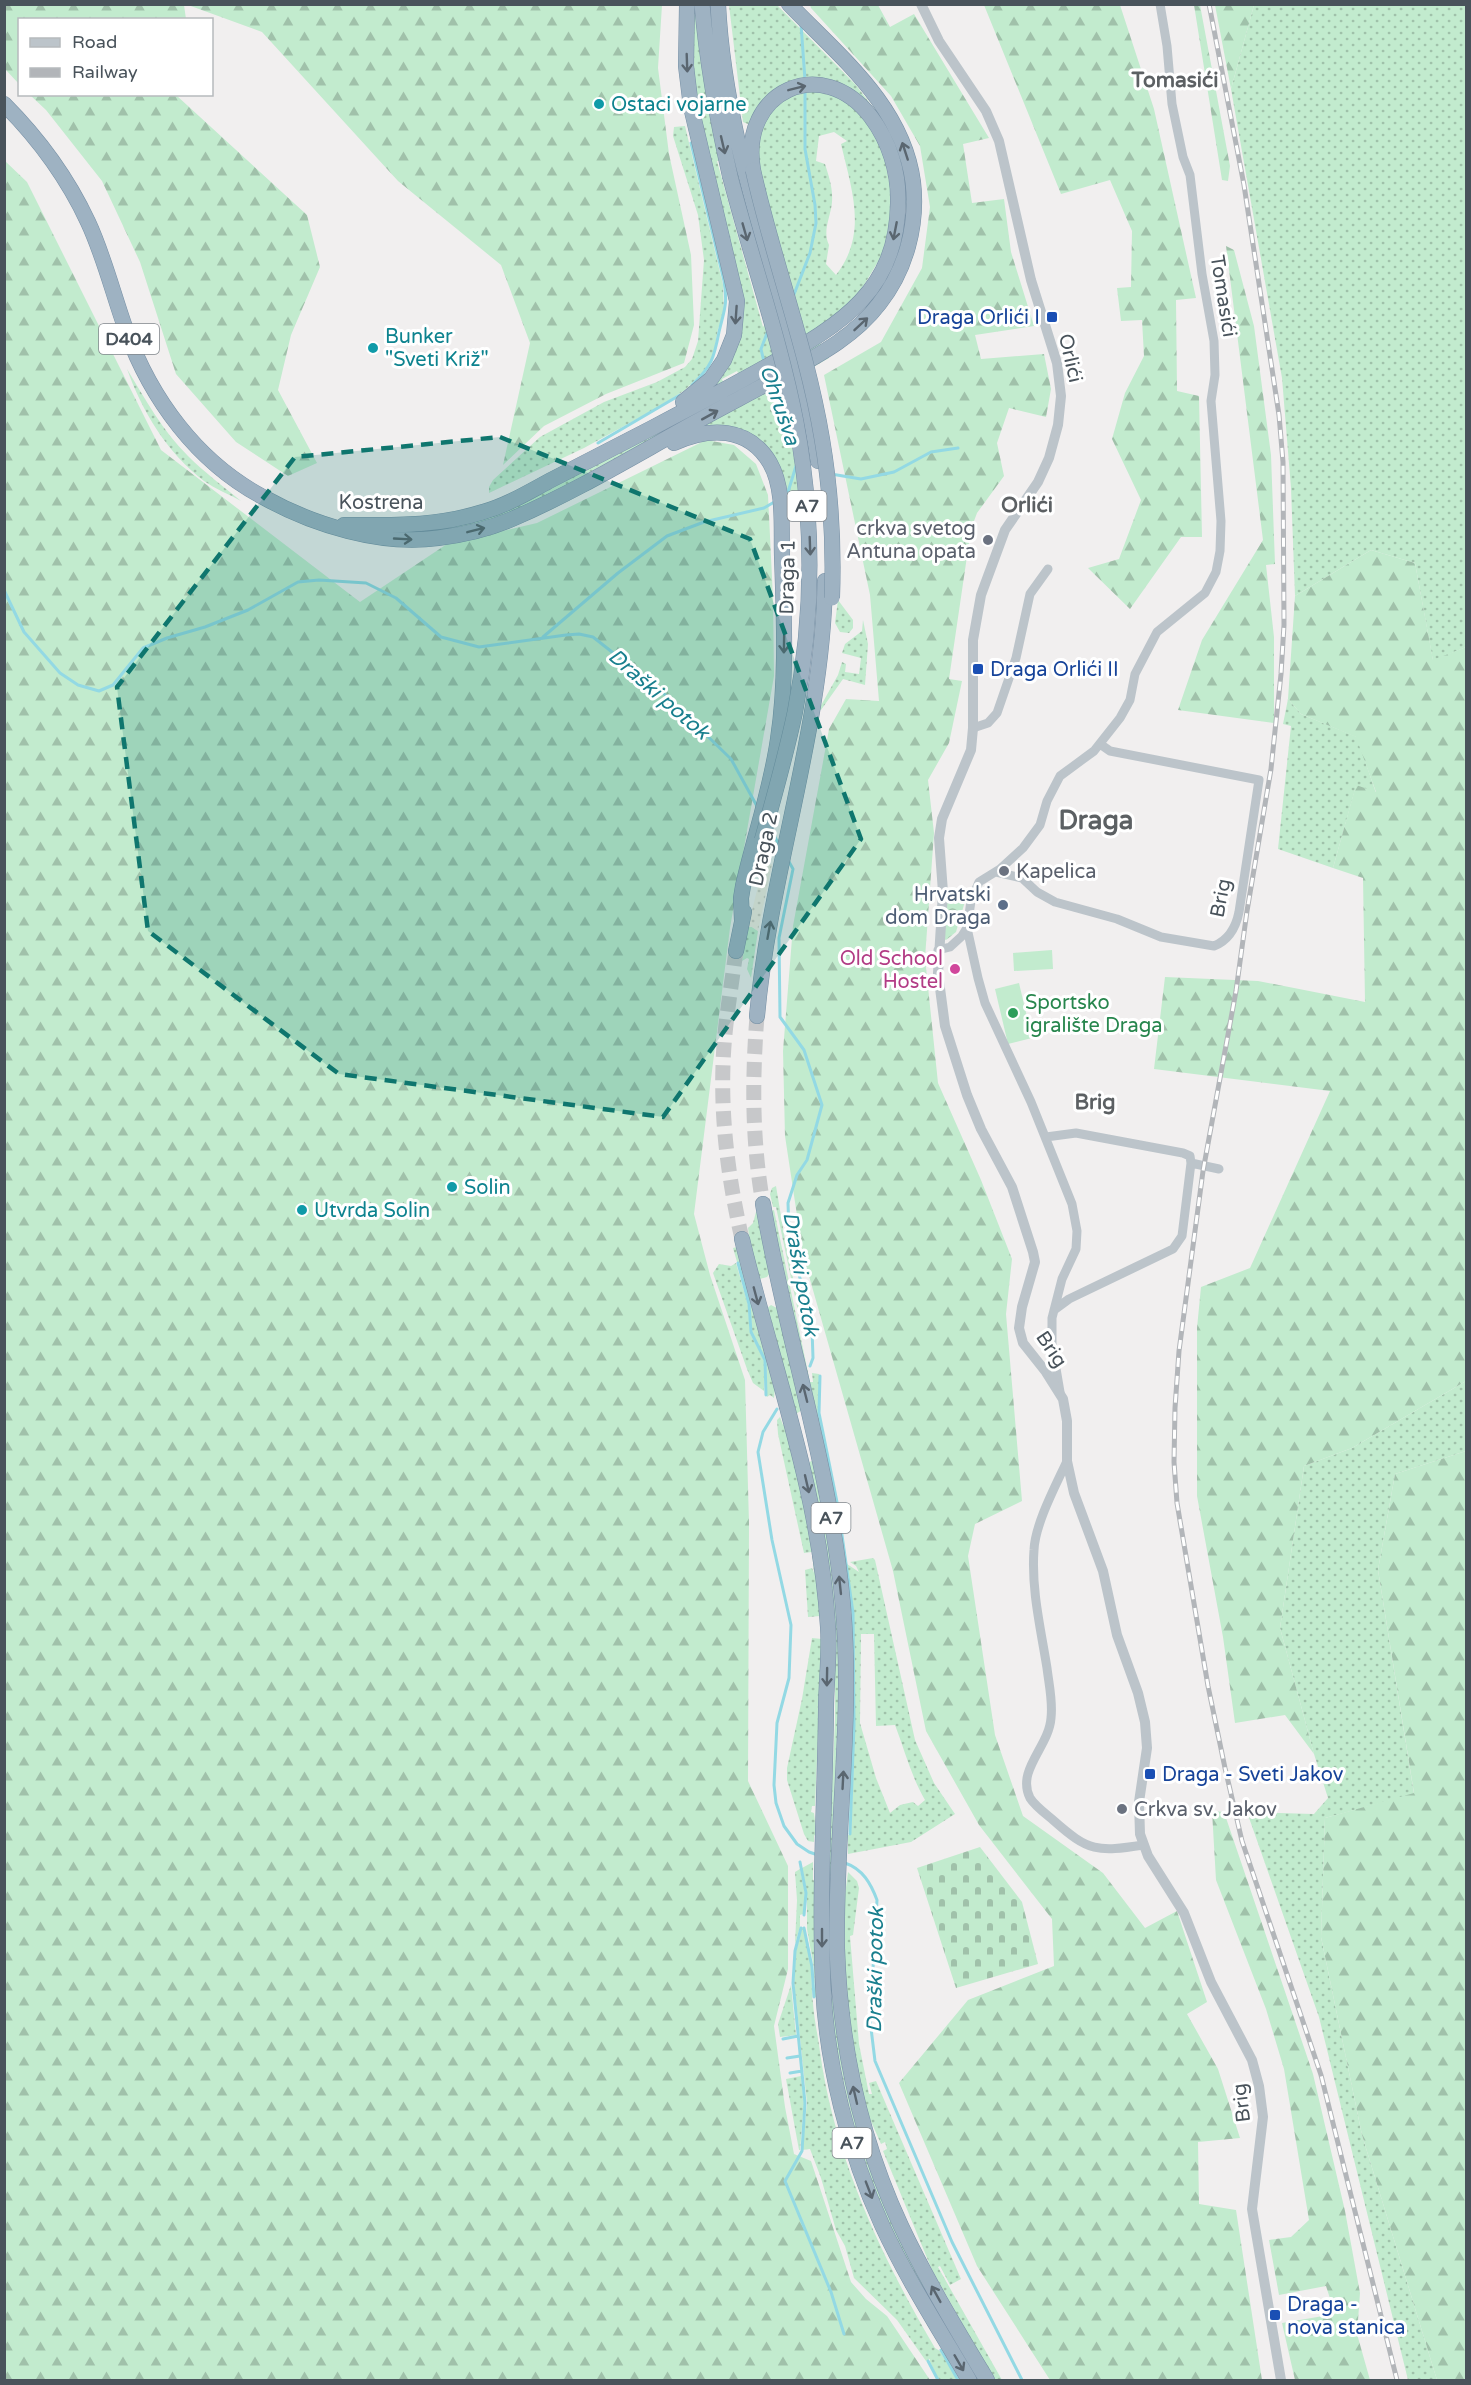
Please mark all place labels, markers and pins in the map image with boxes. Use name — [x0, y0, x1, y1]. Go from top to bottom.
place label: Ostaci vojarne — [611, 93, 746, 117]
marker: Ostaci vojarne — [592, 97, 606, 111]
place label: Draga Orlići I — [917, 306, 1040, 330]
marker: Draga Orlići I — [1045, 310, 1059, 324]
place label: Bunker "Sveti Križ" — [385, 325, 489, 372]
marker: Bunker "Sveti Križ" — [366, 341, 380, 355]
place label: crkva svetog Antuna opata — [846, 517, 976, 564]
marker: crkva svetog Antuna opata — [981, 533, 995, 547]
place label: Draga Orlići II — [990, 658, 1119, 682]
marker: Draga Orlići II — [971, 662, 985, 676]
place label: Kapelica — [1016, 860, 1096, 884]
marker: Kapelica — [997, 864, 1011, 878]
place label: Hrvatski dom Draga — [885, 883, 991, 930]
marker: Hrvatski dom Draga — [996, 898, 1010, 912]
place label: Old School Hostel — [840, 947, 943, 994]
marker: Old School Hostel — [948, 962, 962, 976]
place label: Sportsko igralište Draga — [1025, 991, 1163, 1038]
marker: Sportsko igralište Draga — [1006, 1006, 1020, 1020]
place label: Solin — [464, 1176, 511, 1200]
marker: Solin — [445, 1180, 459, 1194]
place label: Utvrda Solin — [314, 1199, 430, 1223]
marker: Utvrda Solin — [295, 1203, 309, 1217]
place label: Draga - Sveti Jakov — [1162, 1763, 1344, 1787]
marker: Draga - Sveti Jakov — [1143, 1767, 1157, 1781]
place label: Crkva sv. Jakov — [1134, 1798, 1277, 1822]
marker: Crkva sv. Jakov — [1115, 1802, 1129, 1816]
place label: Draga - nova stanica — [1287, 2293, 1406, 2340]
marker: Draga - nova stanica — [1268, 2308, 1282, 2322]

